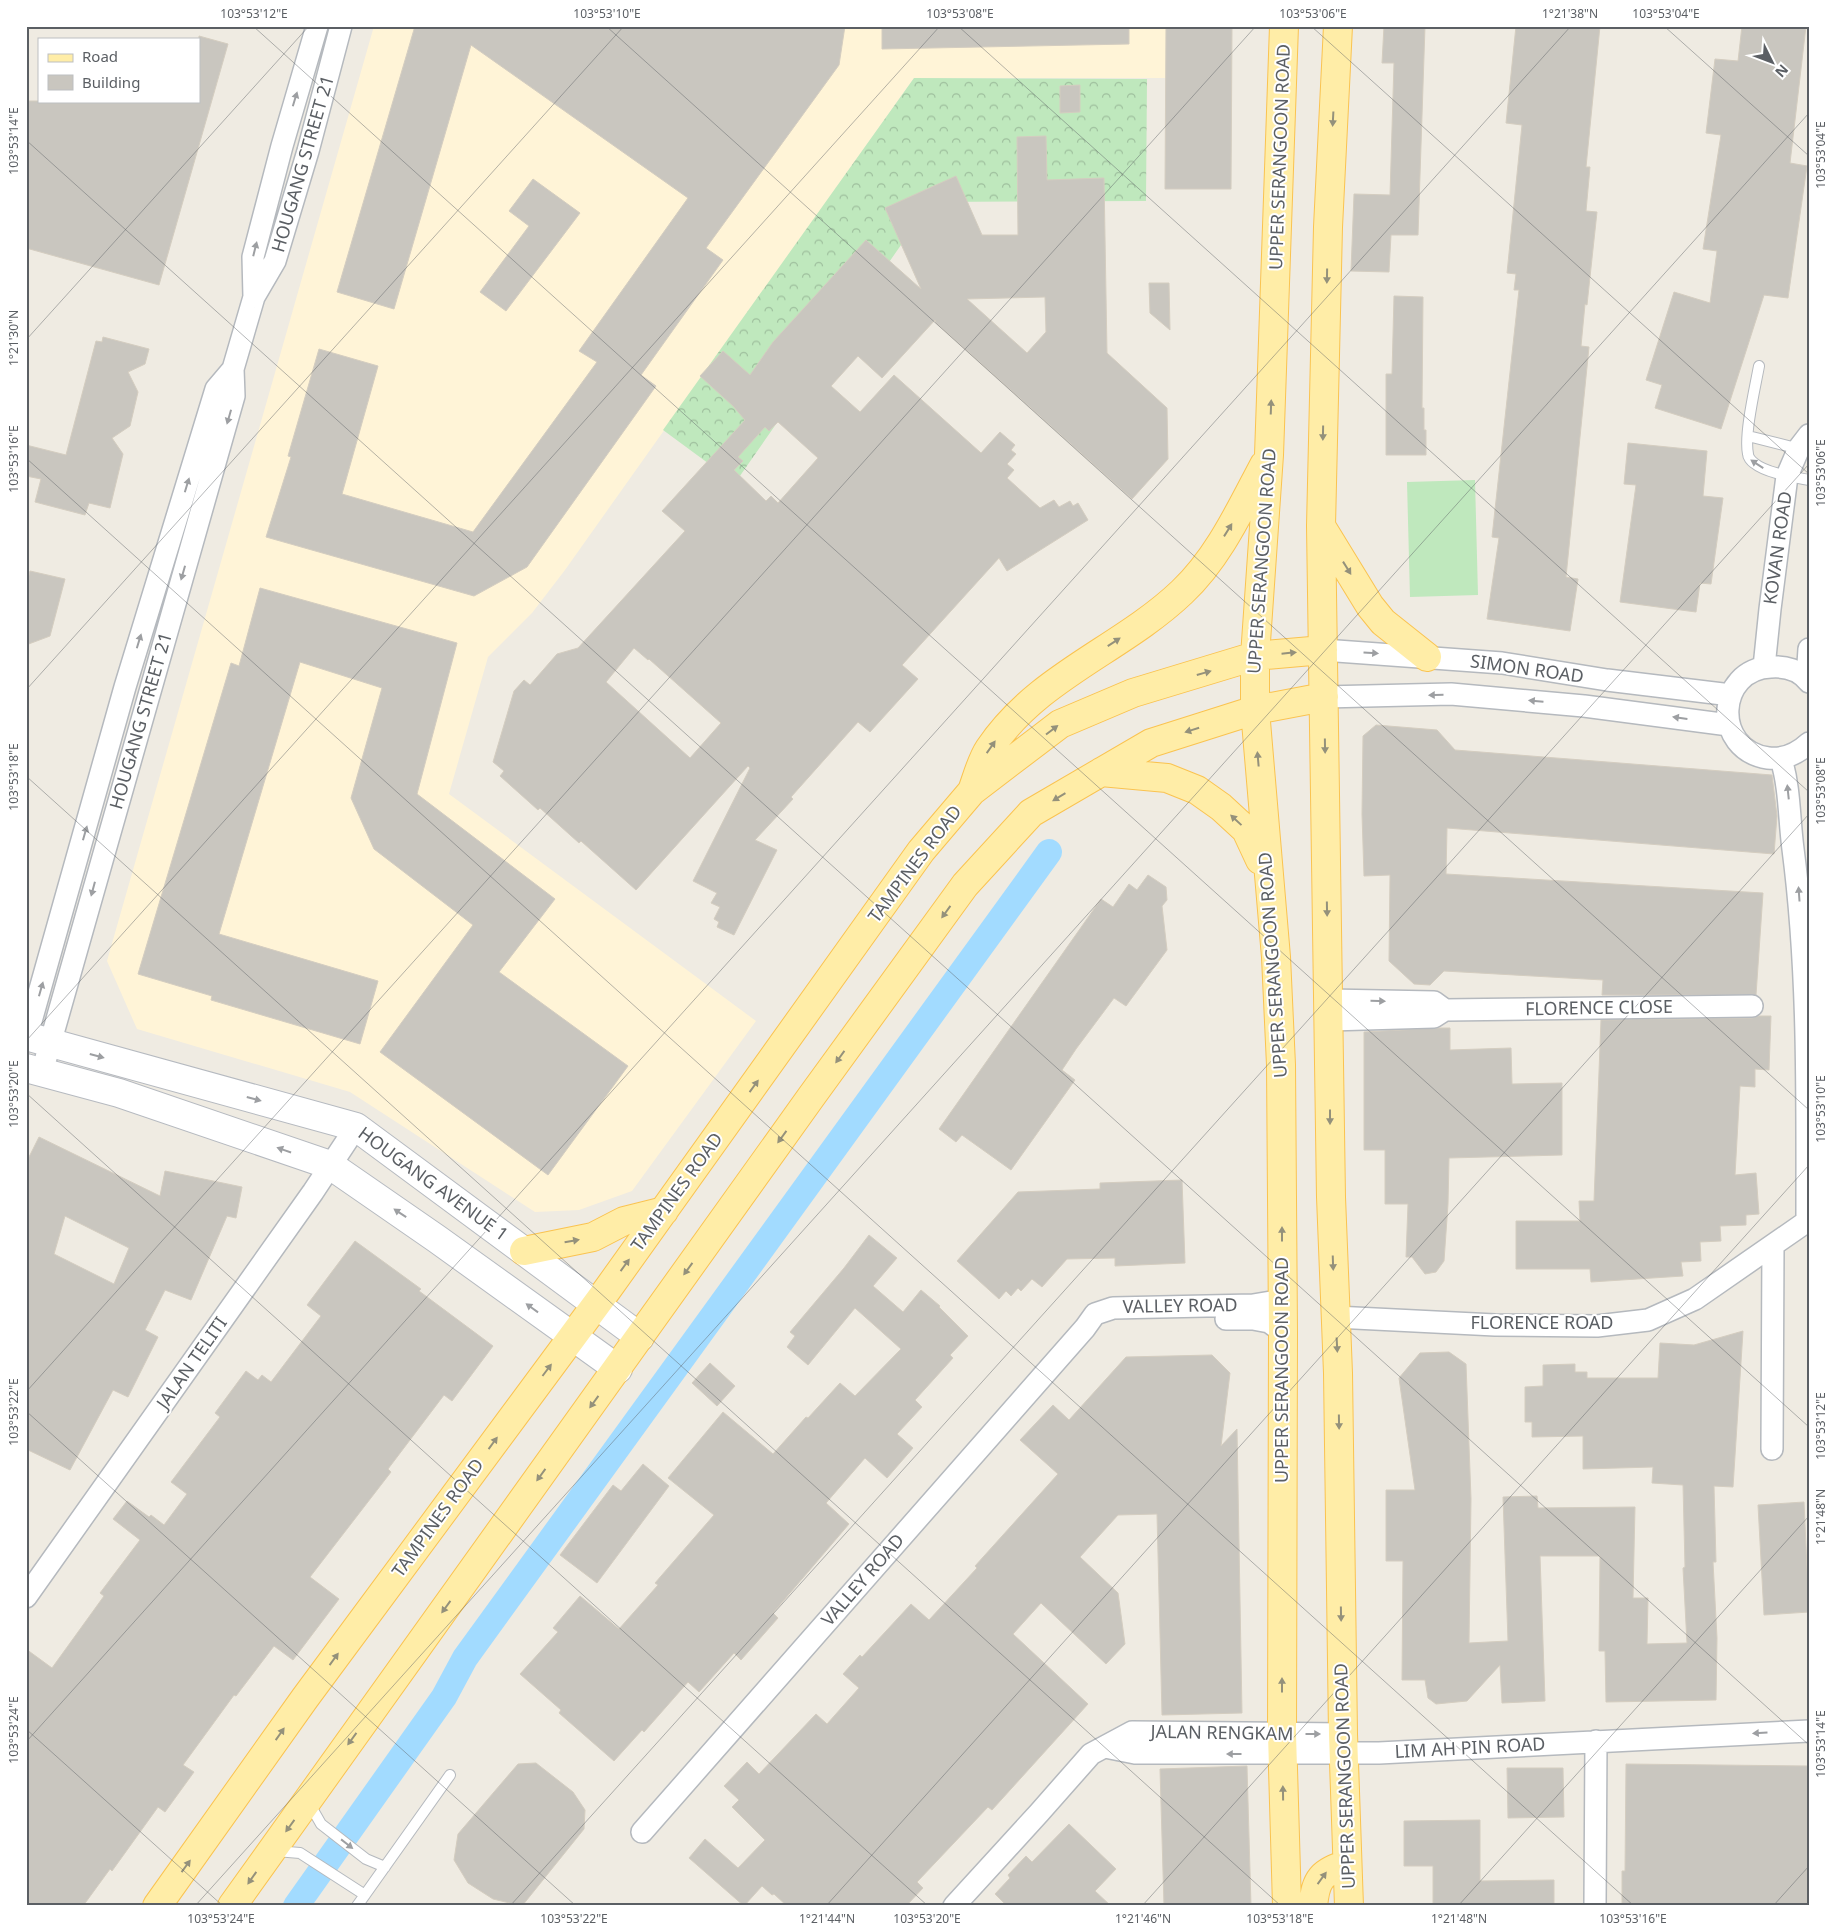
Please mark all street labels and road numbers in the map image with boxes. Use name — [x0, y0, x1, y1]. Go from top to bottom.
street label: UPPER SERANGOON ROAD — [1263, 44, 1295, 270]
street label: HOUGANG STREET 21 — [265, 72, 339, 255]
street label: UPPER SERANGOON ROAD — [1241, 447, 1281, 675]
street label: KOVAN ROAD — [1757, 490, 1797, 606]
street label: HOUGANG STREET 21 — [103, 629, 177, 812]
street label: SIMON ROAD — [1469, 648, 1585, 688]
street label: TAMPINES ROAD — [862, 800, 966, 927]
street label: UPPER SERANGOON ROAD — [1252, 851, 1292, 1079]
street label: FLORENCE CLOSE — [1525, 994, 1673, 1020]
street label: HOUGANG AVENUE 1 — [354, 1121, 513, 1246]
street label: TAMPINES ROAD — [625, 1127, 727, 1256]
street label: UPPER SERANGOON ROAD — [1269, 1257, 1293, 1483]
street label: VALLEY ROAD — [1122, 1292, 1238, 1318]
street label: FLORENCE ROAD — [1471, 1310, 1613, 1334]
street label: JALAN TELITI — [149, 1312, 232, 1415]
street label: TAMPINES ROAD — [386, 1453, 488, 1582]
street label: VALLEY ROAD — [816, 1528, 909, 1631]
street label: UPPER SERANGOON ROAD — [1328, 1663, 1360, 1889]
street label: JALAN RENGKAM — [1148, 1719, 1294, 1745]
street label: LIM AH PIN ROAD — [1394, 1731, 1546, 1763]

